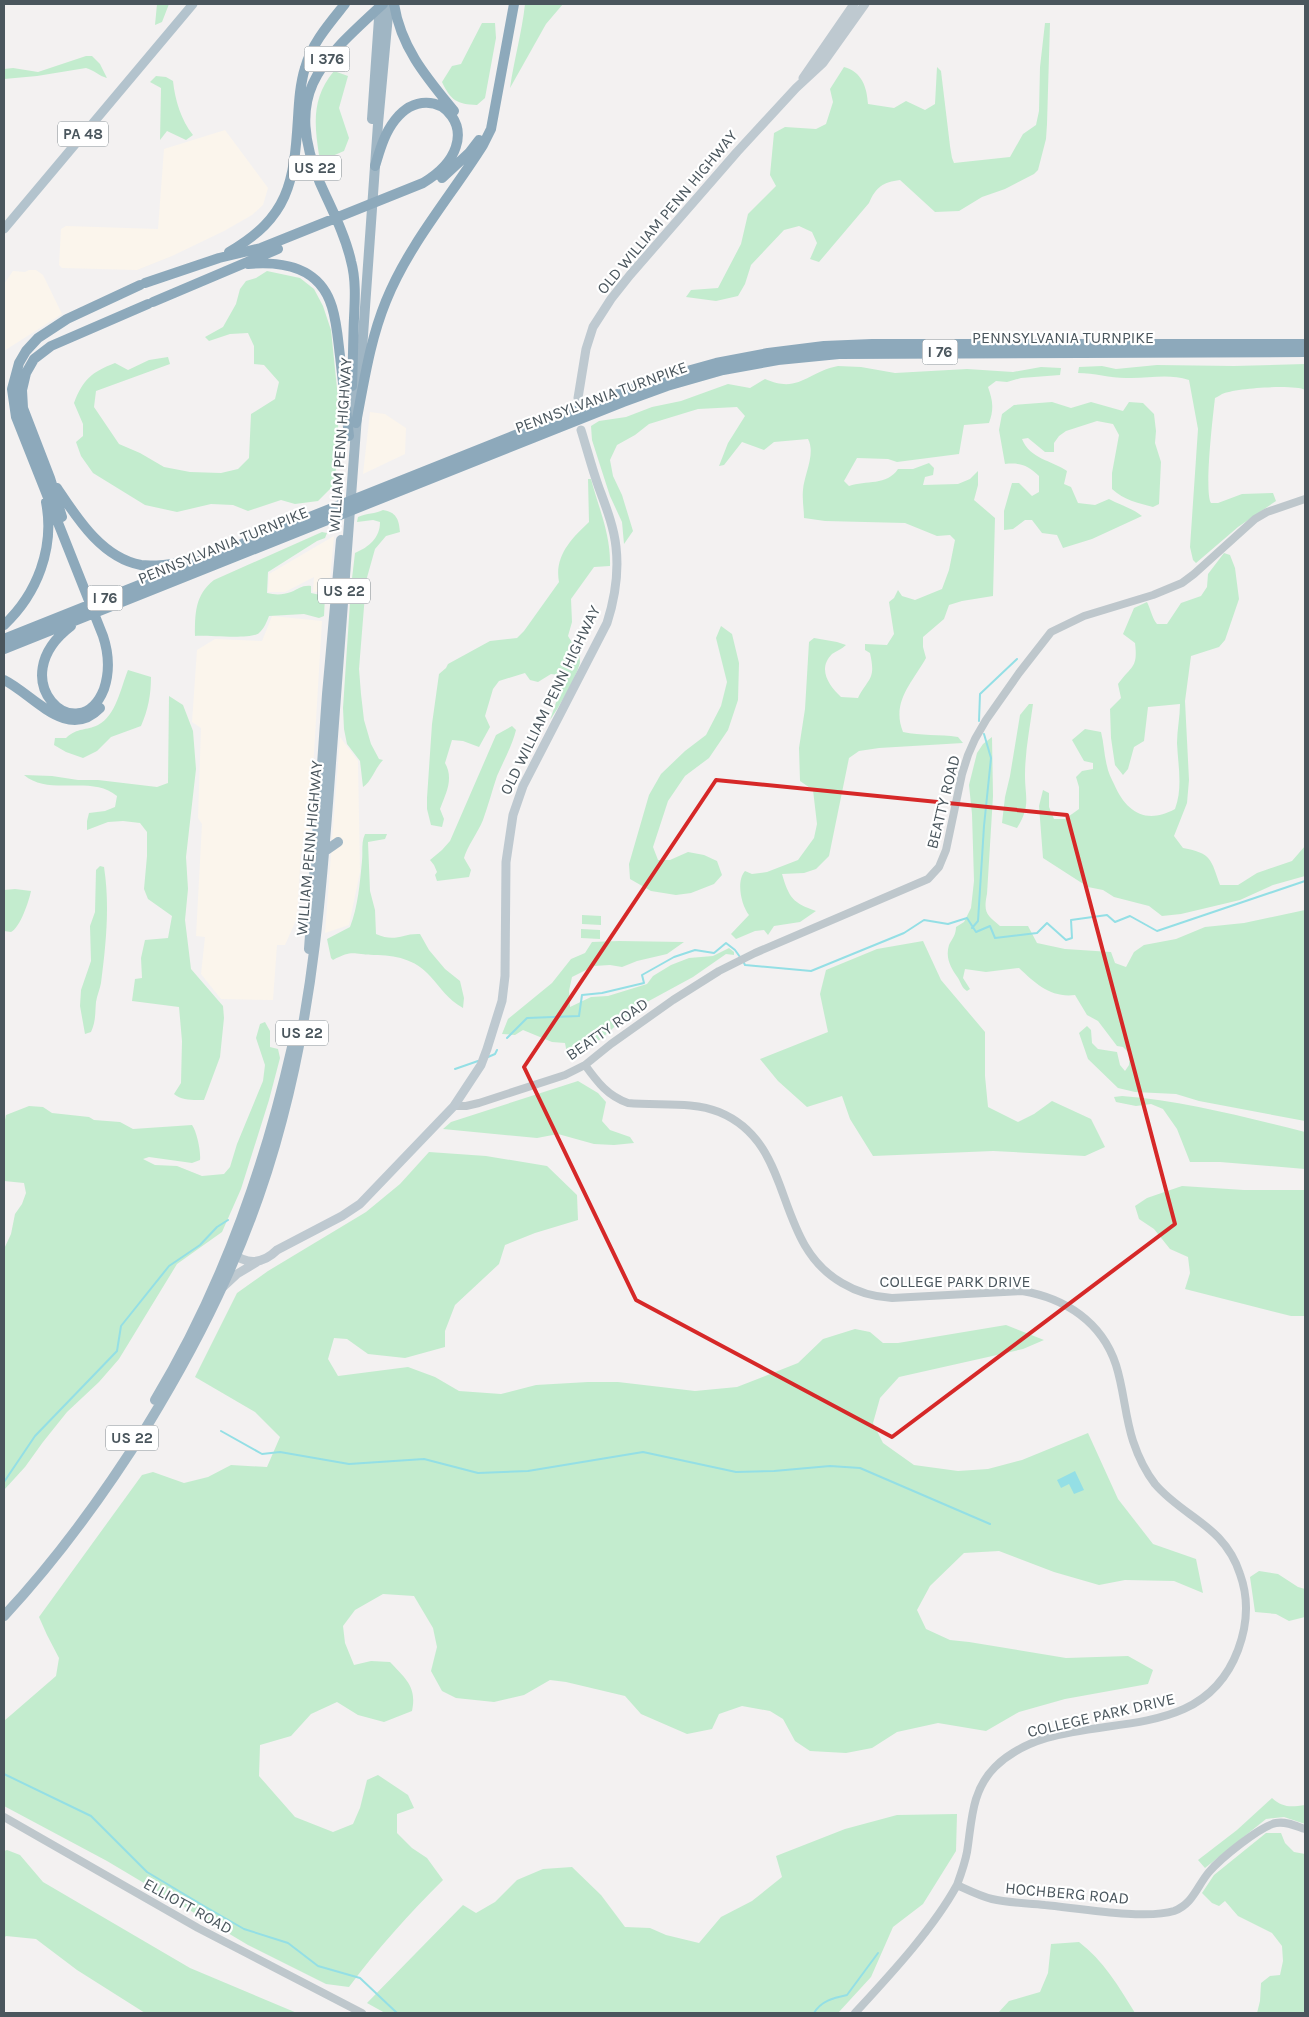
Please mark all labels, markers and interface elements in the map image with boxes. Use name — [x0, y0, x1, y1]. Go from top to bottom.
road number: I 376 — [304, 46, 350, 72]
road number: PA 48 — [58, 122, 108, 146]
street label: OLD WILLIAM PENN HIGHWAY — [593, 126, 741, 298]
road number: US 22 — [289, 156, 341, 180]
street label: PENNSYLVANIA TURNPIKE — [972, 328, 1154, 347]
road number: I 76 — [922, 340, 958, 364]
street label: WILLIAM PENN HIGHWAY — [324, 356, 356, 533]
street label: PENNSYLVANIA TURNPIKE — [512, 357, 690, 437]
street label: PENNSYLVANIA TURNPIKE — [135, 502, 311, 588]
road number: US 22 — [318, 578, 370, 604]
road number: I 76 — [88, 586, 122, 610]
street label: OLD WILLIAM PENN HIGHWAY — [496, 602, 604, 798]
street label: BEATTY ROAD — [922, 753, 964, 851]
street label: WILLIAM PENN HIGHWAY — [292, 759, 326, 936]
street label: BEATTY ROAD — [562, 994, 652, 1064]
road number: US 22 — [276, 1020, 328, 1046]
street label: COLLEGE PARK DRIVE — [880, 1272, 1030, 1291]
road number: US 22 — [106, 1426, 158, 1450]
street label: COLLEGE PARK DRIVE — [1025, 1689, 1177, 1741]
street label: ELLIOTT ROAD — [140, 1874, 236, 1938]
street label: HOCHBERG ROAD — [1004, 1878, 1130, 1908]

